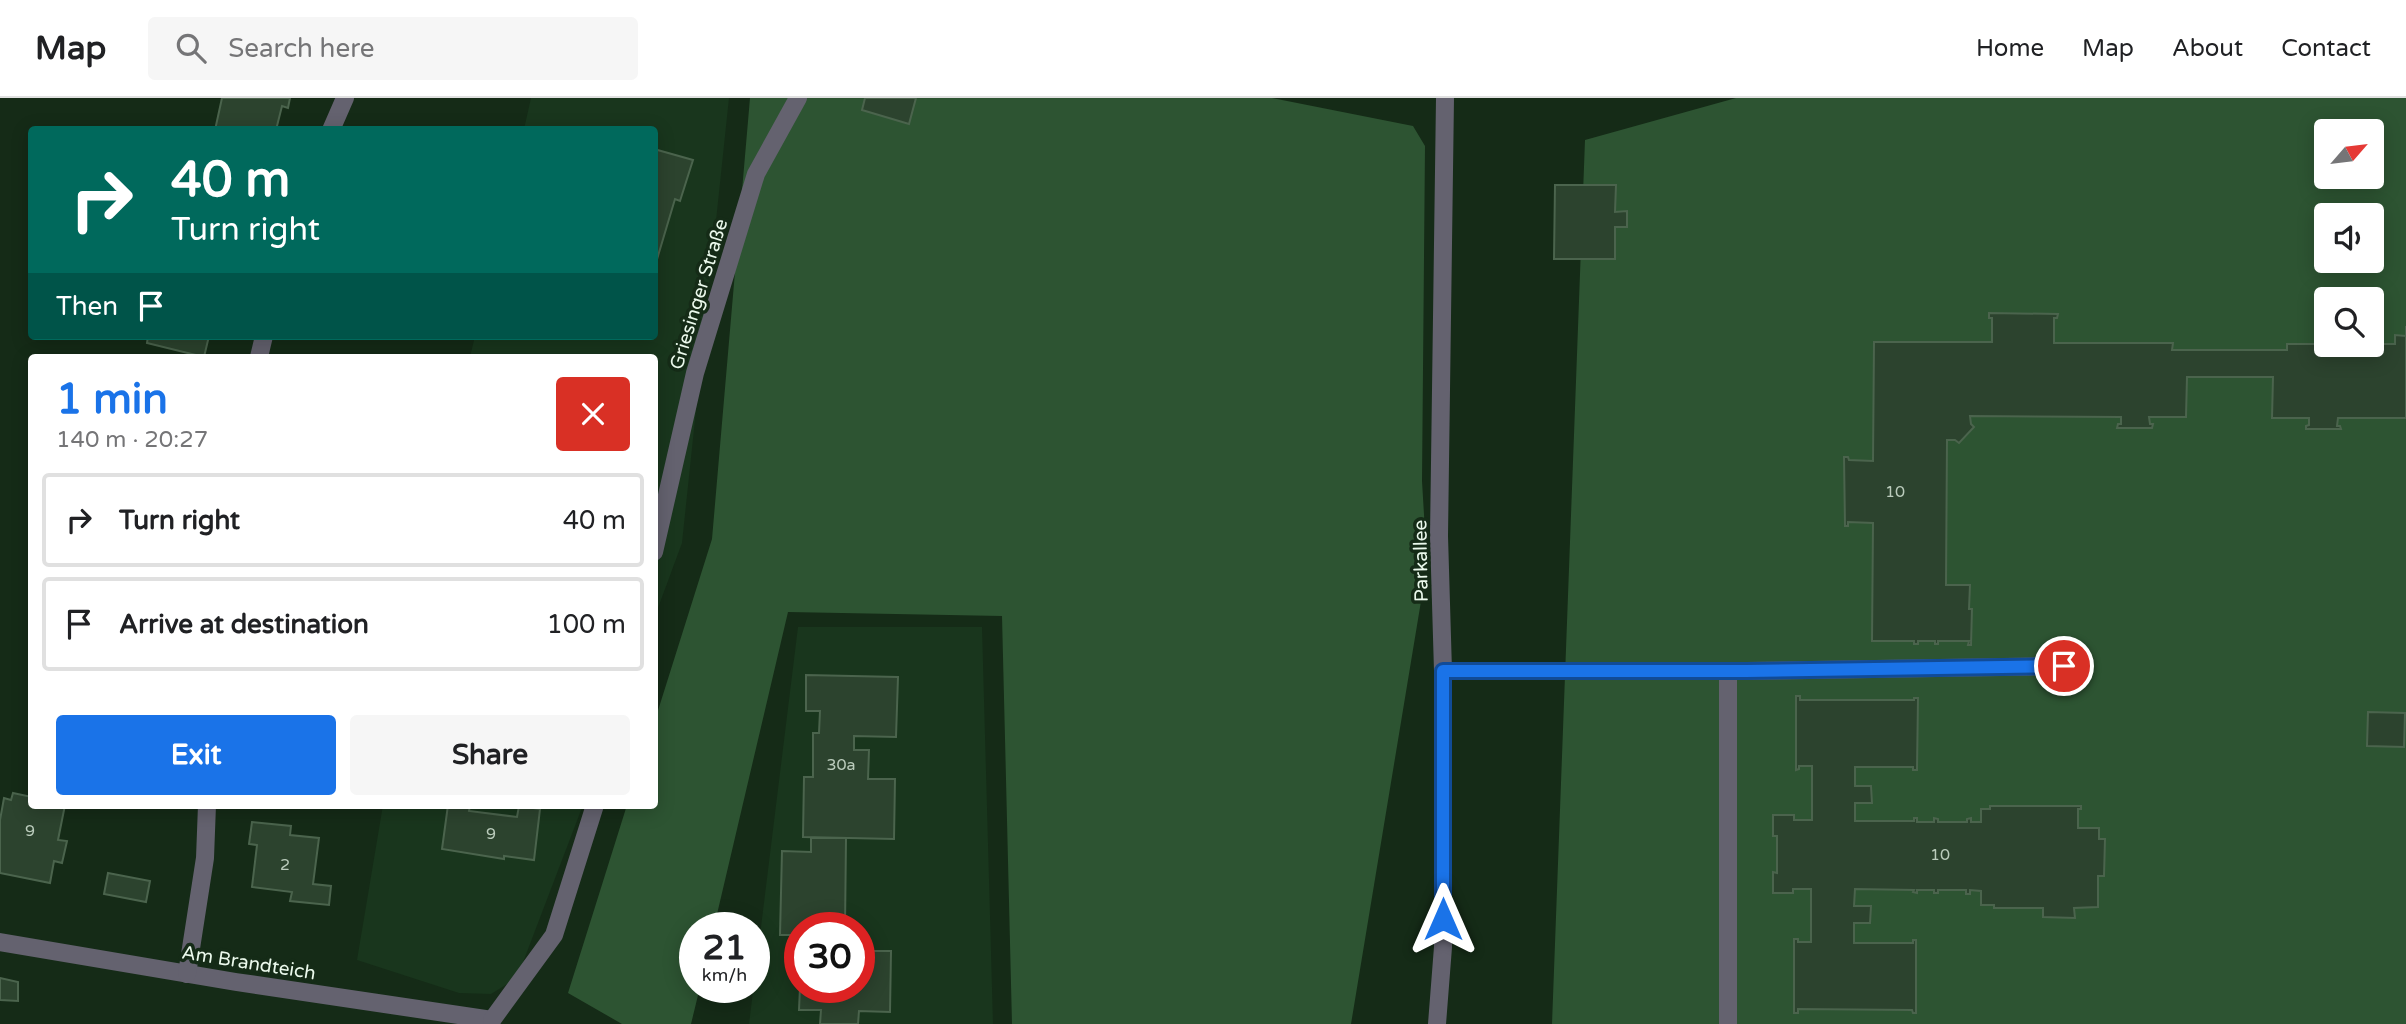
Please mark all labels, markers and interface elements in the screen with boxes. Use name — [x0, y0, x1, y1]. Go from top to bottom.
search box — [148, 17, 638, 80]
text: Map — [35, 29, 106, 68]
icon: search — [172, 29, 210, 67]
text: Search here — [228, 33, 374, 64]
text: Home — [1976, 34, 2044, 63]
text: Map — [2082, 34, 2134, 63]
text: About — [2172, 34, 2243, 63]
text: Contact — [2281, 34, 2371, 63]
north arrow — [2314, 119, 2384, 189]
map controls — [2314, 119, 2384, 357]
text: 40 m — [171, 151, 290, 210]
icon: right — [56, 154, 147, 245]
button: sound — [2314, 203, 2384, 273]
text: Turn right — [171, 211, 320, 249]
street label: Griesinger Straße — [666, 216, 732, 372]
icon: arrive — [132, 287, 170, 325]
button: search — [2314, 287, 2384, 357]
text: Then — [56, 291, 118, 322]
text: 1 min — [56, 374, 168, 425]
button: close — [556, 377, 630, 451]
text: 140 m · 20:27 — [56, 426, 208, 454]
house number: 10 — [1885, 482, 1905, 502]
icon: right — [60, 501, 98, 539]
text: Turn right — [119, 505, 240, 536]
text: 40 m — [563, 505, 626, 536]
street label: Parkallee — [1409, 520, 1433, 602]
icon: arrive — [60, 605, 98, 643]
text: Arrive at destination — [119, 609, 369, 640]
text: 100 m — [546, 609, 626, 640]
pin — [2034, 636, 2094, 696]
icon: arrive — [2045, 647, 2083, 685]
button: Exit — [56, 715, 336, 795]
button: Share — [350, 715, 630, 795]
house number: 30a — [826, 755, 856, 775]
house number: 9 — [25, 821, 35, 841]
house number: 9 — [486, 824, 496, 844]
house number: 10 — [1930, 845, 1950, 865]
house number: 2 — [280, 855, 290, 875]
position arrow — [1406, 882, 1480, 956]
speed limit sign: 30 — [784, 912, 875, 1003]
text: 21 — [703, 927, 746, 969]
street label: Am Brandteich — [180, 942, 317, 984]
text: km/h — [702, 964, 747, 986]

